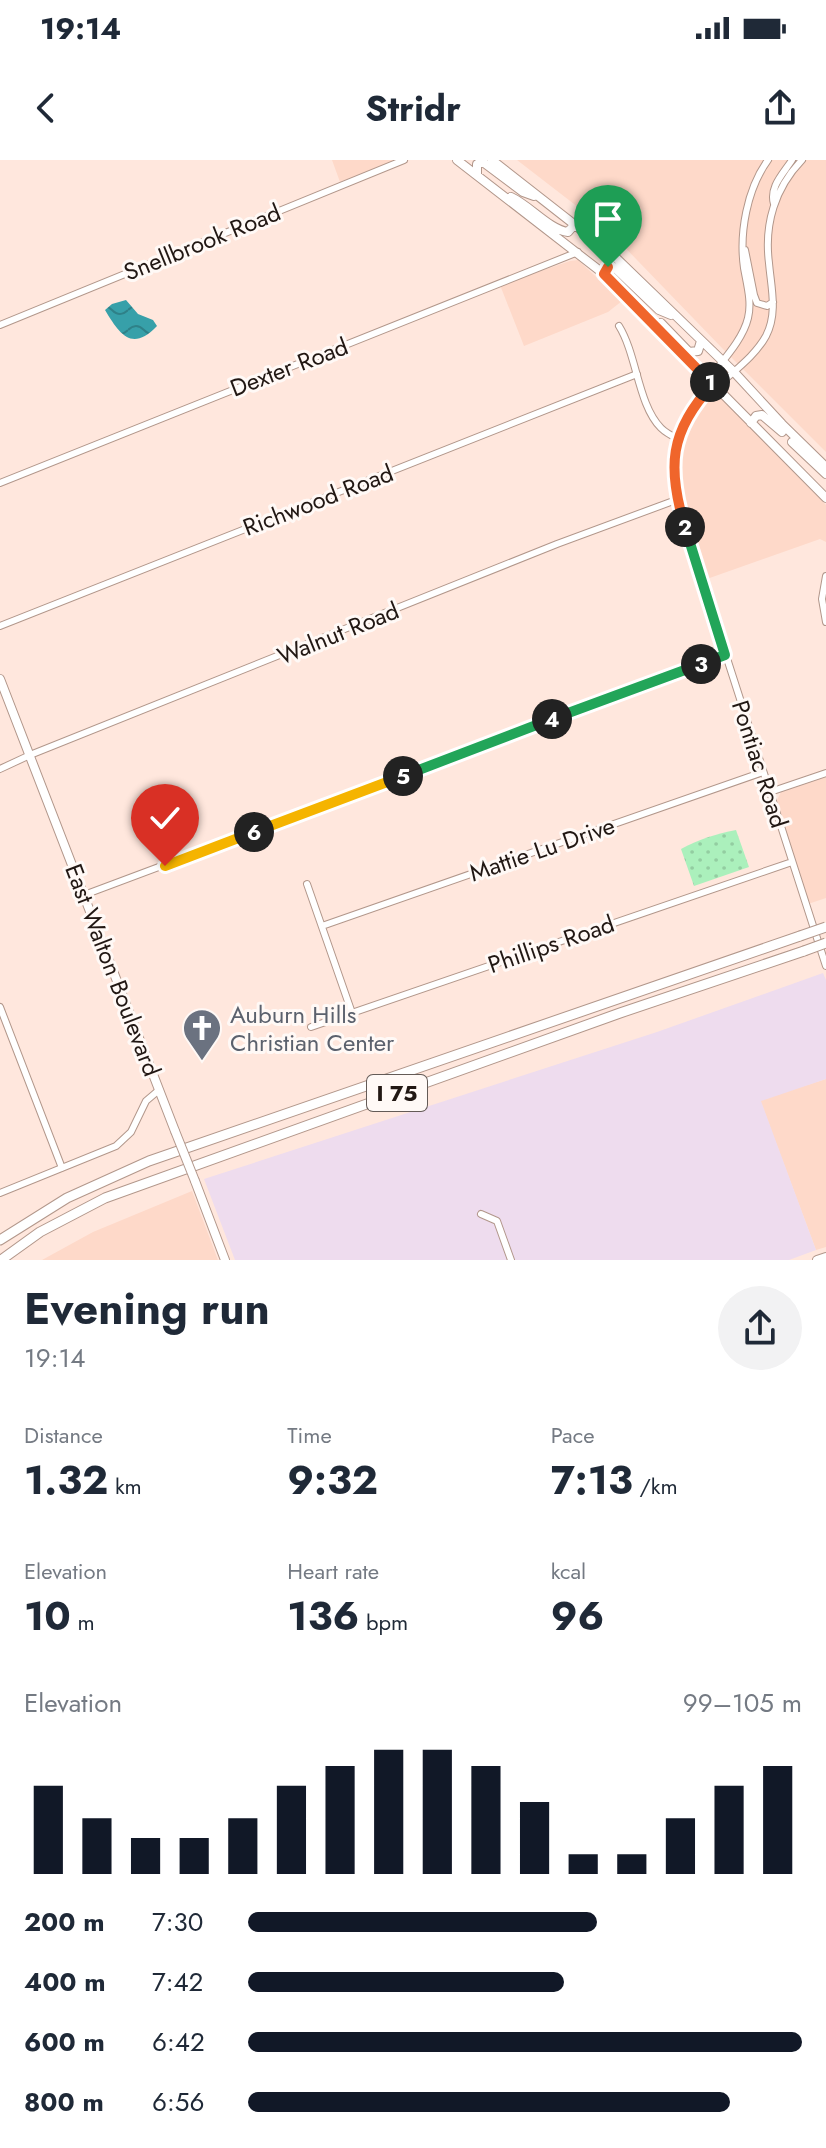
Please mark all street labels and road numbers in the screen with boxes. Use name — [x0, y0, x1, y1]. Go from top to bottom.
street label: Snellbrook Road — [118, 195, 286, 289]
street label: Dexter Road — [225, 328, 353, 406]
street label: Richwood Road — [238, 455, 398, 545]
street label: Walnut Road — [272, 593, 404, 673]
street label: Pontiac Road — [723, 696, 797, 832]
street label: Mattie Lu Drive — [465, 808, 619, 890]
street label: East Walton Boulevard — [56, 859, 170, 1081]
street label: Phillips Road — [483, 906, 619, 982]
road number: I 75 — [367, 1075, 427, 1111]

